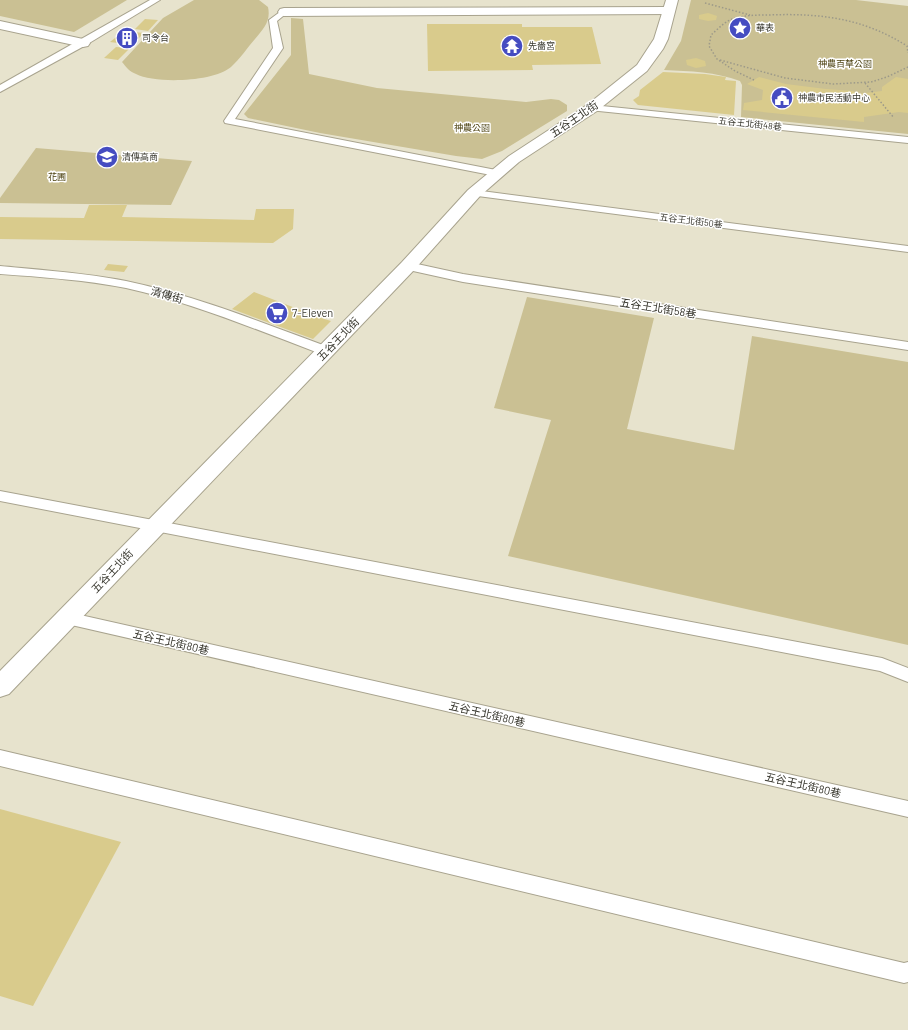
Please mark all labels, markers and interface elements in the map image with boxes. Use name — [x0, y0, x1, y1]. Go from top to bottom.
place icon: 華表 — [727, 15, 753, 41]
place label: 華表 — [756, 22, 774, 33]
building icon: 司令台 — [114, 25, 140, 51]
place label: 司令台 — [142, 32, 169, 43]
temple icon: 先嗇宮 — [499, 33, 525, 59]
place label: 先嗇宮 — [528, 40, 555, 51]
park label: 神農百草公園 — [818, 58, 872, 69]
public building icon: 神農市民活動中心 — [769, 85, 795, 111]
place label: 神農市民活動中心 — [798, 92, 870, 103]
street label: 五谷王北街 — [547, 98, 600, 139]
street label: 五谷王北街48巷 — [718, 115, 782, 132]
park label: 神農公園 — [454, 122, 490, 133]
school or university icon: 清傳高商 — [94, 144, 120, 170]
place label: 清傳高商 — [122, 151, 158, 162]
park label: 花圃 — [48, 171, 66, 182]
street label: 五谷王北街50巷 — [659, 211, 723, 230]
street label: 清傳街 — [149, 284, 185, 305]
street label: 五谷王北街58巷 — [619, 295, 697, 320]
supermarket icon: 7-Eleven — [264, 300, 290, 326]
place label: 7-Eleven — [292, 306, 333, 319]
street label: 五谷王北街 — [314, 314, 361, 363]
street label: 五谷王北街 — [88, 546, 135, 595]
street label: 五谷王北街80巷 — [132, 626, 211, 657]
street label: 五谷王北街80巷 — [448, 698, 527, 729]
street label: 五谷王北街80巷 — [764, 769, 843, 800]

